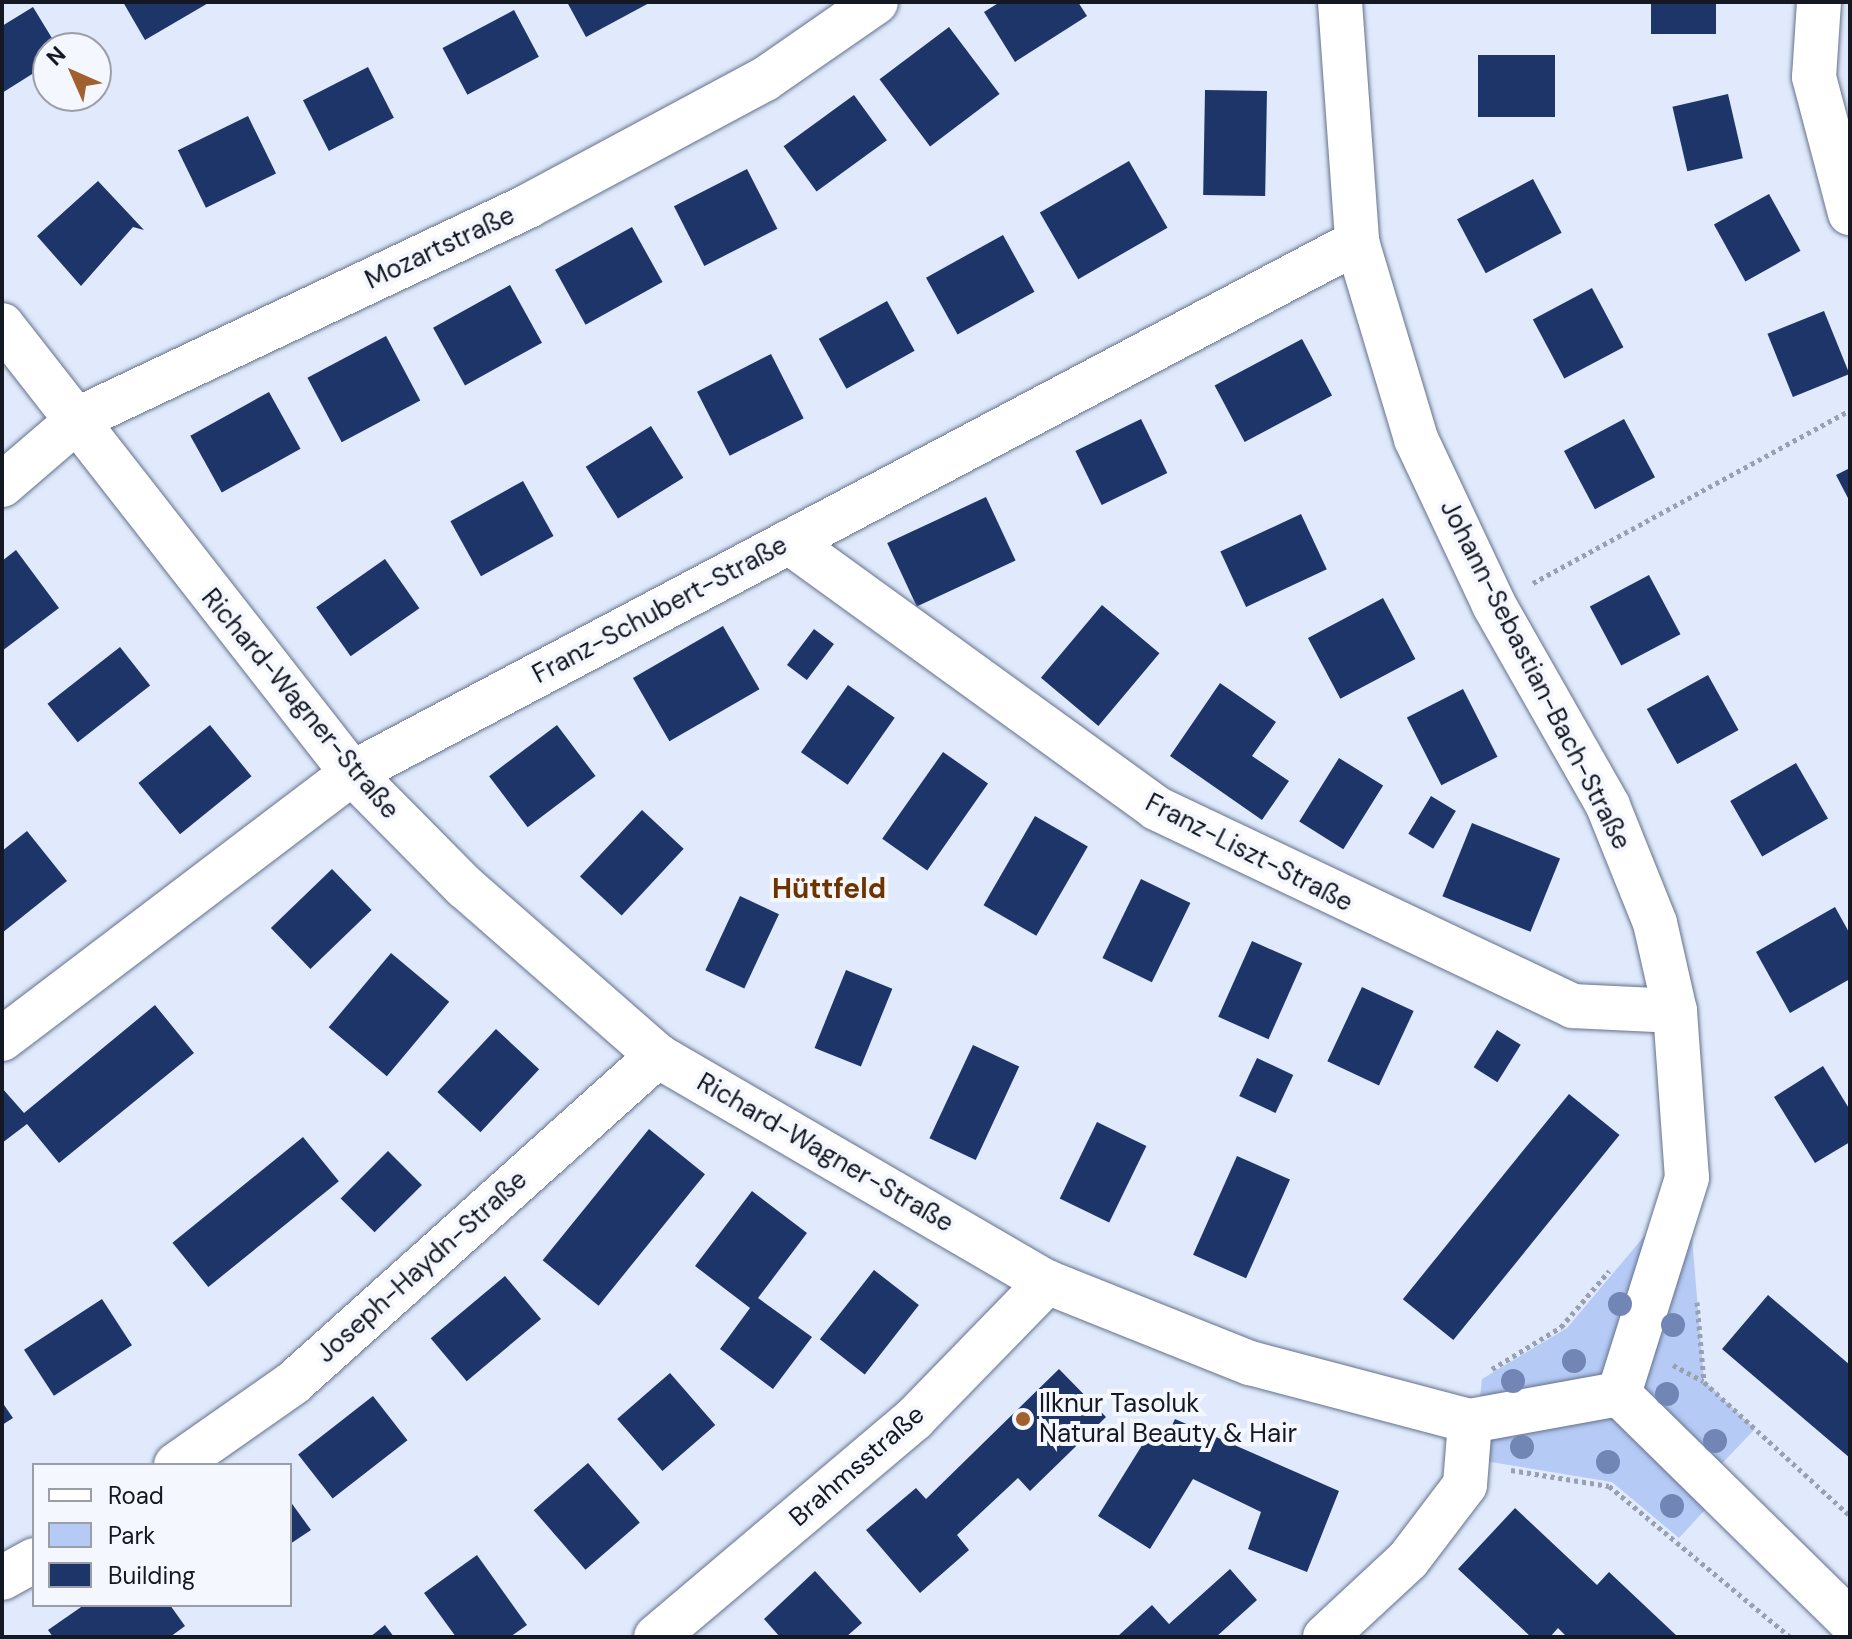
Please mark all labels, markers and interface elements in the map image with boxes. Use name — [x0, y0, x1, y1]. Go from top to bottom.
north arrow — [32, 32, 112, 112]
text: N — [40, 40, 72, 72]
street label: Mozartstraße — [360, 200, 520, 296]
street label: Johann-Sebastian-Bach-Straße — [1433, 495, 1637, 855]
street label: Franz-Schubert-Straße — [527, 530, 793, 690]
street label: Richard-Wagner-Straße — [195, 583, 405, 825]
street label: Franz-Liszt-Straße — [1140, 787, 1358, 919]
district label: Hüttfeld — [772, 872, 886, 906]
street label: Richard-Wagner-Straße — [691, 1067, 959, 1239]
street label: Joseph-Haydn-Straße — [310, 1164, 534, 1370]
place label: Ilknur Tasoluk Natural Beauty & Hair — [1039, 1388, 1297, 1450]
street label: Brahmsstraße — [783, 1399, 931, 1533]
marker: Ilknur Tasoluk Natural Beauty & Hair — [1014, 1410, 1032, 1428]
legend — [32, 1463, 292, 1607]
text: Road — [108, 1480, 164, 1511]
text: Park — [108, 1520, 155, 1551]
text: Building — [108, 1560, 195, 1591]

